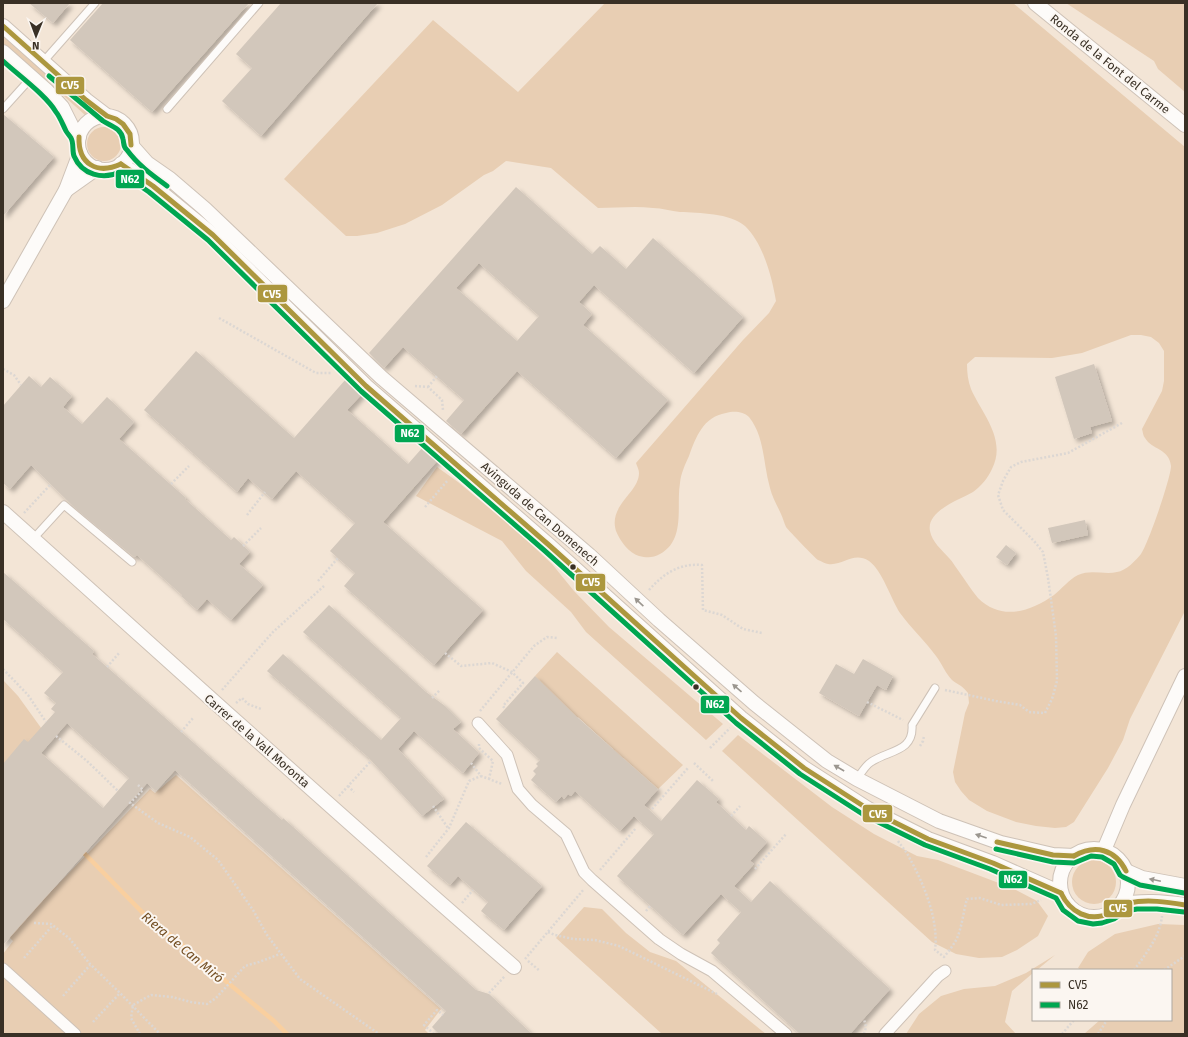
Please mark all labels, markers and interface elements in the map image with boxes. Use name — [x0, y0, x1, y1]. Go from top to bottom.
street label: Ronda de la Font del Carme — [1047, 11, 1173, 117]
north arrow — [16, 16, 56, 56]
text: N — [32, 39, 40, 52]
line badge: CV5 — [55, 76, 85, 95]
text: CV5 — [61, 79, 79, 92]
line badge: N62 — [115, 169, 145, 189]
text: N62 — [120, 173, 140, 186]
line badge: CV5 — [257, 284, 288, 303]
text: CV5 — [263, 288, 281, 301]
line badge: N62 — [394, 424, 425, 443]
text: N62 — [400, 427, 420, 440]
street label: Avinguda de Can Domenech — [478, 459, 602, 569]
unlabelled marker — [568, 562, 578, 572]
line badge: CV5 — [575, 573, 606, 592]
text: CV5 — [582, 576, 600, 589]
one-way arrow — [635, 598, 644, 607]
unlabelled marker — [691, 682, 701, 692]
one-way arrow — [732, 684, 742, 693]
street label: Carrer de la Vall Moronta — [202, 692, 312, 790]
line badge: N62 — [700, 695, 730, 714]
text: N62 — [705, 698, 725, 711]
one-way arrow — [833, 764, 845, 771]
line badge: CV5 — [862, 804, 893, 823]
text: CV5 — [869, 808, 887, 821]
one-way arrow — [975, 833, 987, 839]
line badge: N62 — [998, 870, 1028, 889]
text: N62 — [1003, 873, 1023, 886]
one-way arrow — [1149, 877, 1161, 883]
line badge: CV5 — [1103, 899, 1133, 918]
text: CV5 — [1109, 902, 1127, 915]
water label: Riera de Can Miró — [139, 909, 227, 986]
legend — [1032, 969, 1172, 1021]
text: CV5 — [1068, 978, 1087, 992]
text: N62 — [1068, 998, 1088, 1012]

